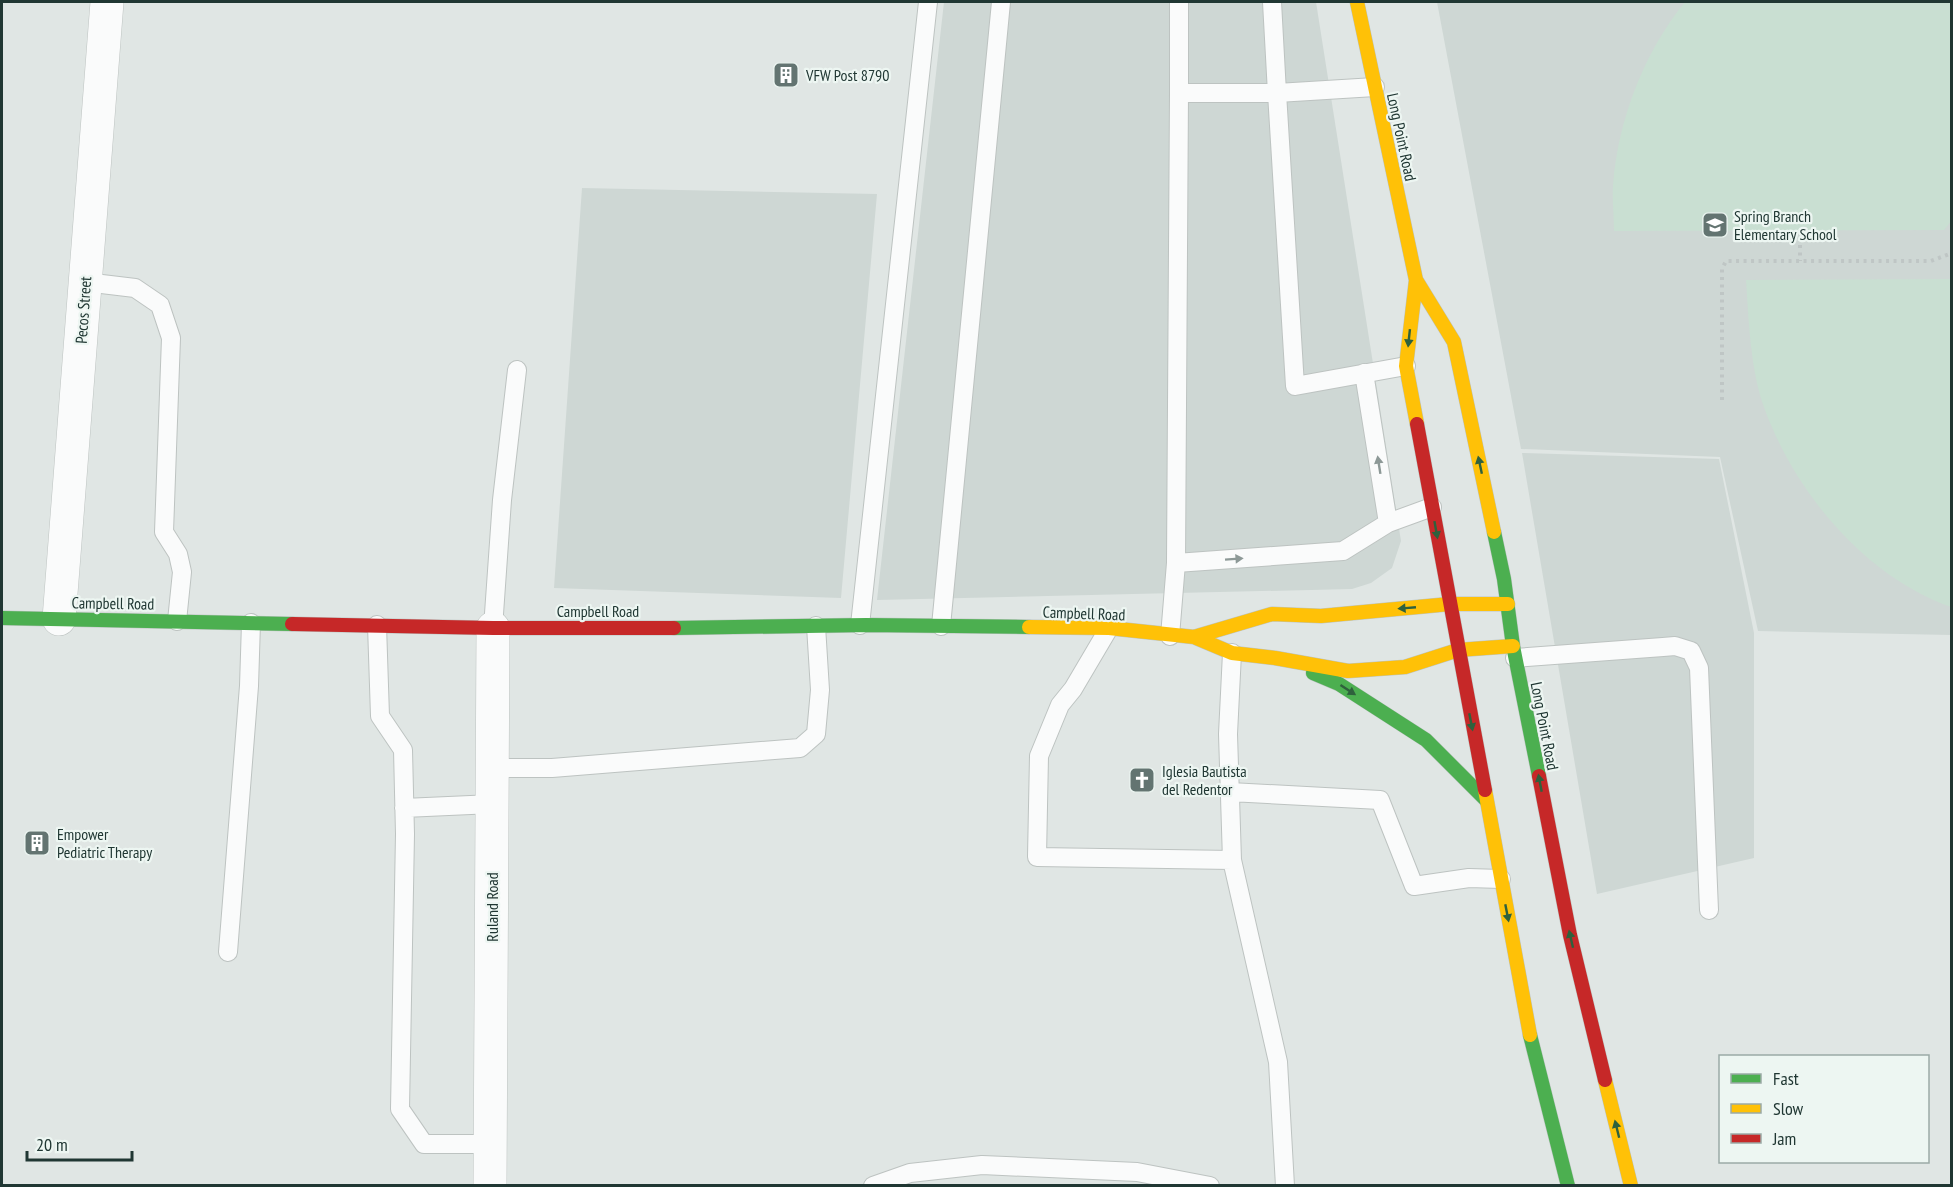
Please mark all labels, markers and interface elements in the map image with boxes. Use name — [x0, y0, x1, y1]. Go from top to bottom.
building icon: VFW Post 8790 — [771, 60, 801, 90]
place label: VFW Post 8790 — [805, 65, 890, 85]
street label: Long Point Road — [1383, 91, 1421, 183]
place label: Spring Branch Elementary School — [1734, 206, 1837, 244]
school or university icon: Spring Branch Elementary School — [1700, 210, 1730, 240]
street label: Pecos Street — [71, 275, 95, 344]
one-way arrow — [1405, 328, 1414, 347]
one-way arrow — [1374, 455, 1383, 474]
one-way arrow — [1475, 455, 1484, 474]
one-way arrow — [1432, 521, 1441, 540]
one-way arrow — [1225, 554, 1244, 563]
street label: Campbell Road — [72, 592, 155, 614]
street label: Campbell Road — [557, 601, 639, 621]
street label: Campbell Road — [1042, 602, 1126, 624]
one-way arrow — [1398, 603, 1417, 613]
street label: Long Point Road — [1527, 680, 1563, 772]
one-way arrow — [1340, 684, 1356, 695]
one-way arrow — [1467, 712, 1476, 731]
place label: Iglesia Bautista del Redentor — [1162, 761, 1247, 799]
church icon: Iglesia Bautista del Redentor — [1127, 765, 1157, 795]
one-way arrow — [1535, 774, 1544, 793]
place label: Empower Pediatric Therapy — [57, 824, 152, 862]
building icon: Empower Pediatric Therapy — [22, 828, 52, 858]
street label: Ruland Road — [482, 872, 502, 942]
one-way arrow — [1503, 904, 1512, 923]
one-way arrow — [1565, 930, 1575, 948]
legend — [1719, 1055, 1929, 1163]
text: Fast — [1773, 1067, 1799, 1090]
text: Slow — [1773, 1097, 1804, 1120]
one-way arrow — [1611, 1119, 1621, 1138]
scale bar — [27, 1124, 132, 1162]
text: Jam — [1772, 1127, 1796, 1150]
text: 20 m — [36, 1133, 68, 1156]

